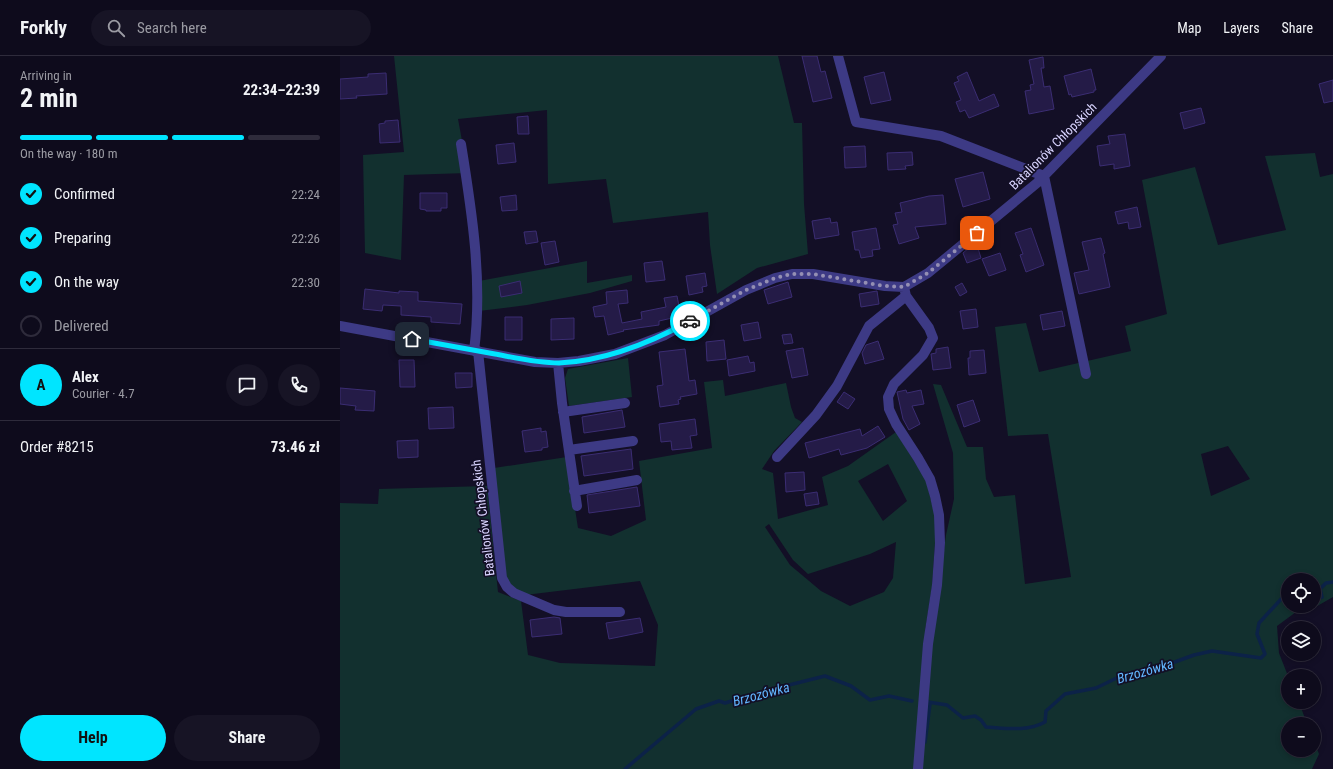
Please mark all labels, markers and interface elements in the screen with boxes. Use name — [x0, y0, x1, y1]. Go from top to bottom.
search box — [91, 10, 371, 46]
text: Forkly — [20, 16, 67, 39]
icon: search — [105, 17, 127, 39]
text: Search here — [137, 19, 207, 37]
text: Map — [1177, 20, 1201, 36]
text: Layers — [1223, 20, 1260, 36]
text: Share — [1282, 20, 1313, 36]
text: Arriving in — [20, 68, 72, 83]
text: 22:34–22:39 — [243, 81, 320, 99]
text: 2 min — [20, 83, 78, 113]
street label: Batalionów Chłopskich — [1006, 99, 1100, 193]
text: On the way · 180 m — [20, 146, 117, 161]
icon: check — [20, 183, 42, 205]
text: Confirmed — [54, 185, 115, 203]
text: 22:24 — [291, 187, 320, 202]
pin — [960, 216, 994, 250]
icon: bag — [966, 222, 988, 244]
icon: check — [20, 227, 42, 249]
text: Preparing — [54, 229, 111, 247]
text: 22:26 — [291, 231, 320, 246]
icon: check — [20, 271, 42, 293]
text: On the way — [54, 273, 119, 291]
text: 22:30 — [291, 275, 320, 290]
courier — [670, 301, 710, 341]
icon: car — [679, 310, 701, 332]
text: Delivered — [54, 317, 109, 335]
pin — [395, 322, 429, 356]
icon: home — [401, 328, 423, 350]
button: chat — [226, 364, 268, 406]
button: phone — [278, 364, 320, 406]
text: Alex — [72, 368, 99, 386]
text: A — [37, 376, 45, 394]
text: Courier · 4.7 — [72, 386, 135, 401]
text: Order #8215 — [20, 438, 94, 456]
text: 73.46 zł — [271, 438, 320, 456]
street label: Batalionów Chłopskich — [468, 459, 498, 577]
map controls — [1281, 573, 1321, 757]
button: locate — [1281, 573, 1321, 613]
button: layers — [1281, 621, 1321, 661]
water label: Brzozówka — [1115, 655, 1175, 687]
button: + — [1281, 669, 1321, 709]
water label: Brzozówka — [731, 679, 791, 709]
button: Help — [20, 715, 166, 761]
button: Share — [174, 715, 320, 761]
button: − — [1281, 717, 1321, 757]

